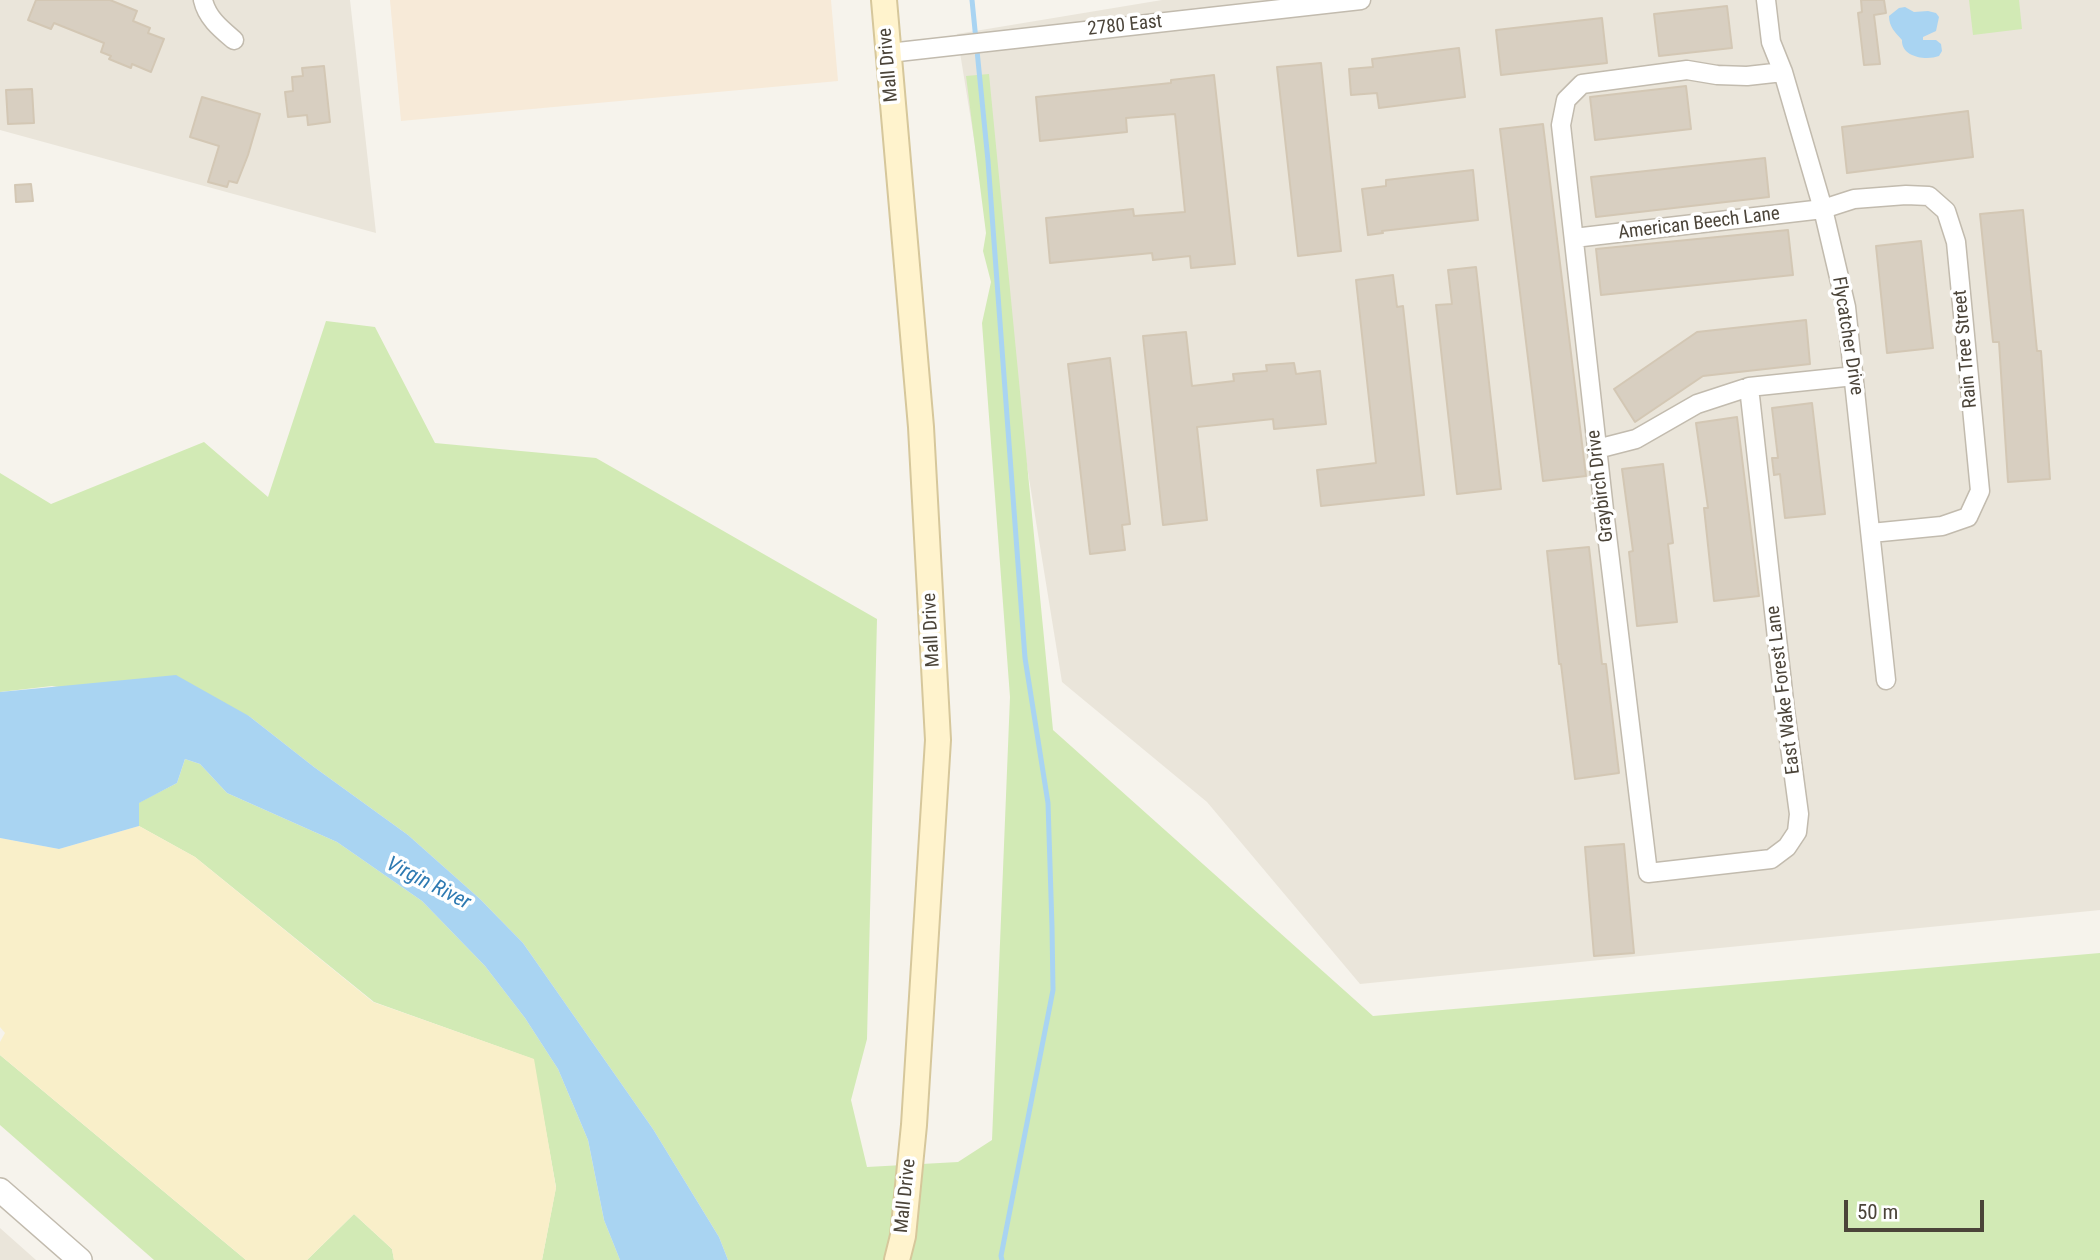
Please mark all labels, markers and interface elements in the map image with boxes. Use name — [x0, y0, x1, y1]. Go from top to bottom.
street label: 2780 East — [1087, 11, 1163, 41]
street label: Mall Drive — [874, 27, 904, 103]
street label: American Beech Lane — [1617, 203, 1781, 245]
street label: Flycatcher Drive — [1826, 275, 1868, 397]
street label: Rain Tree Street — [1949, 289, 1983, 409]
street label: Graybirch Drive — [1583, 428, 1619, 544]
street label: Mall Drive — [919, 592, 945, 668]
street label: East Wake Forest Lane — [1762, 604, 1806, 776]
water label: Virgin River — [382, 852, 474, 916]
street label: Mall Drive — [891, 1158, 921, 1234]
scale bar — [1848, 1186, 1988, 1230]
text: 50 m — [1857, 1200, 1898, 1224]

